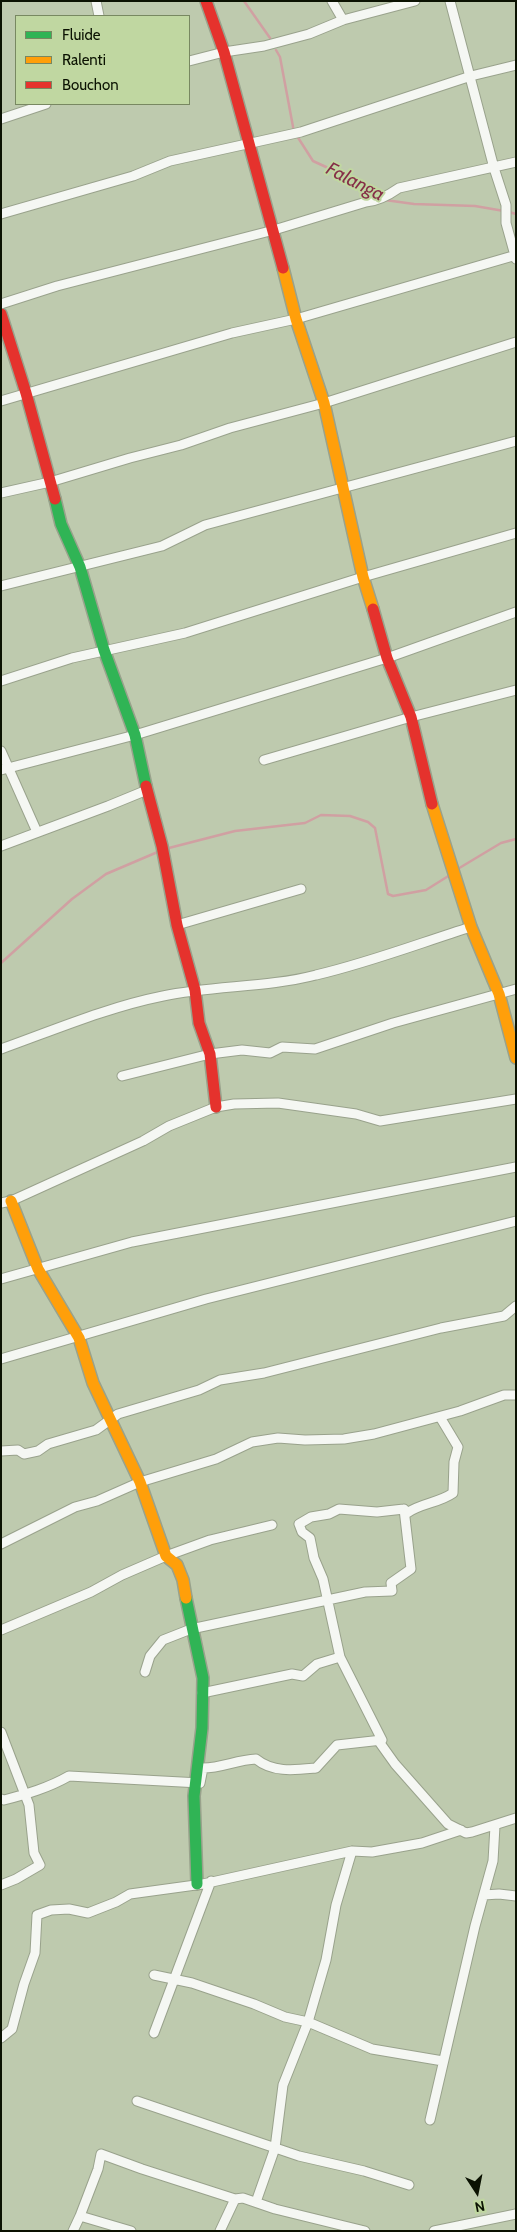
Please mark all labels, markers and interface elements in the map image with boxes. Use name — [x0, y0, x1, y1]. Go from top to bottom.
legend — [15, 15, 190, 105]
text: Fluide — [62, 26, 100, 44]
text: Ralenti — [62, 51, 106, 69]
text: Bouchon — [62, 76, 119, 94]
water label: Falanga — [322, 158, 388, 206]
north arrow — [452, 2167, 502, 2217]
text: N — [473, 2197, 486, 2217]

